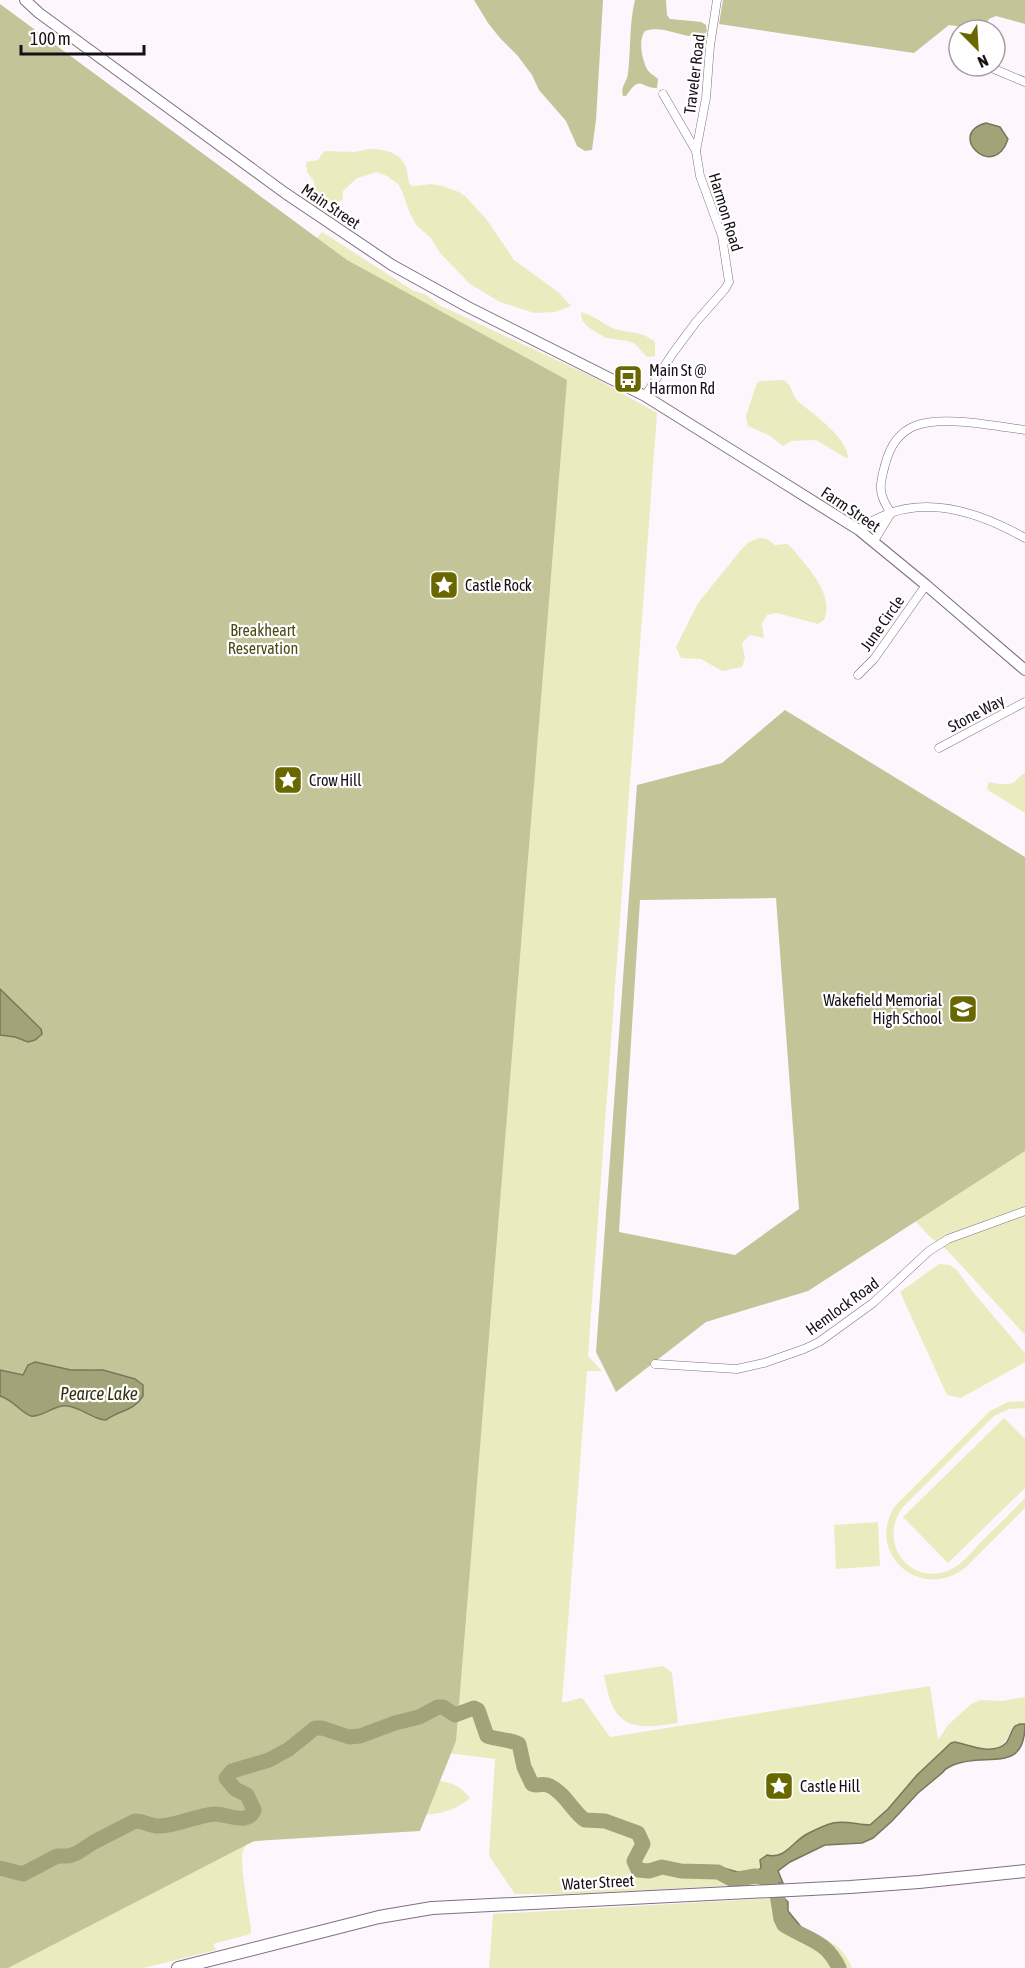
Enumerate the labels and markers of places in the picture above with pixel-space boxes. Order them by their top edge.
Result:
place label: Main St @ Harmon Rd [649,361,715,397]
bus stop icon: Main St @ Harmon Rd [612,363,644,395]
place icon: Castle Rock [428,569,460,601]
place label: Castle Rock [465,576,532,594]
place icon: Crow Hill [272,764,304,796]
place label: Crow Hill [309,771,362,789]
place label: Wakefield Memorial High School [823,991,943,1028]
school or university icon: Wakefield Memorial High School [947,993,979,1025]
place icon: Castle Hill [763,1770,795,1802]
place label: Castle Hill [800,1777,861,1795]

